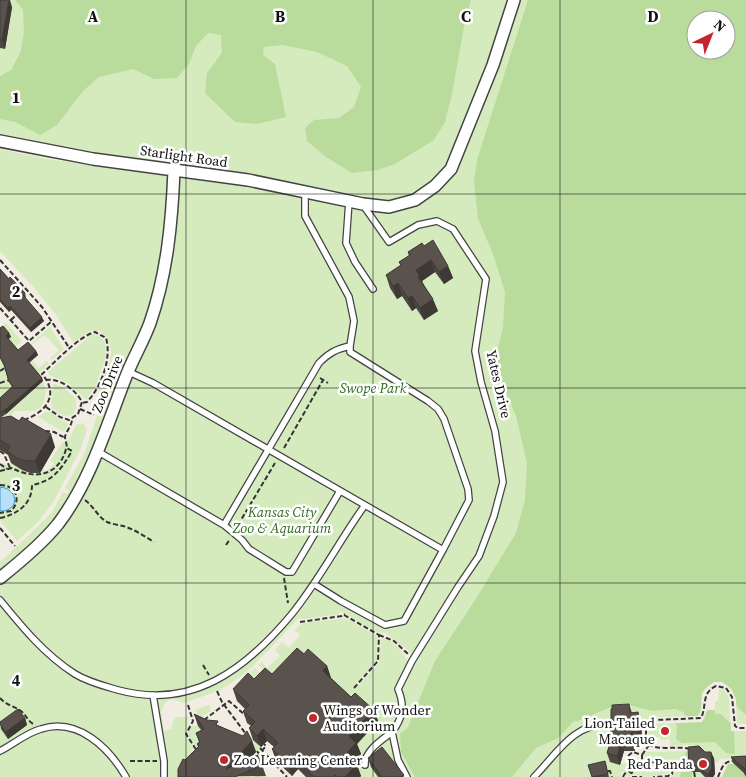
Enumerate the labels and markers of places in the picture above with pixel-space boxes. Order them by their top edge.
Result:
place label: Wings of Wonder Auditorium [323,700,431,736]
marker: Wings of Wonder Auditorium [307,712,319,724]
place label: Lion-Tailed Macaque [584,713,655,749]
marker: Lion-Tailed Macaque [659,725,671,737]
place label: Zoo Learning Center [234,750,362,770]
marker: Zoo Learning Center [218,754,230,766]
place label: Red Panda [627,754,694,774]
marker: Red Panda [697,758,709,770]

